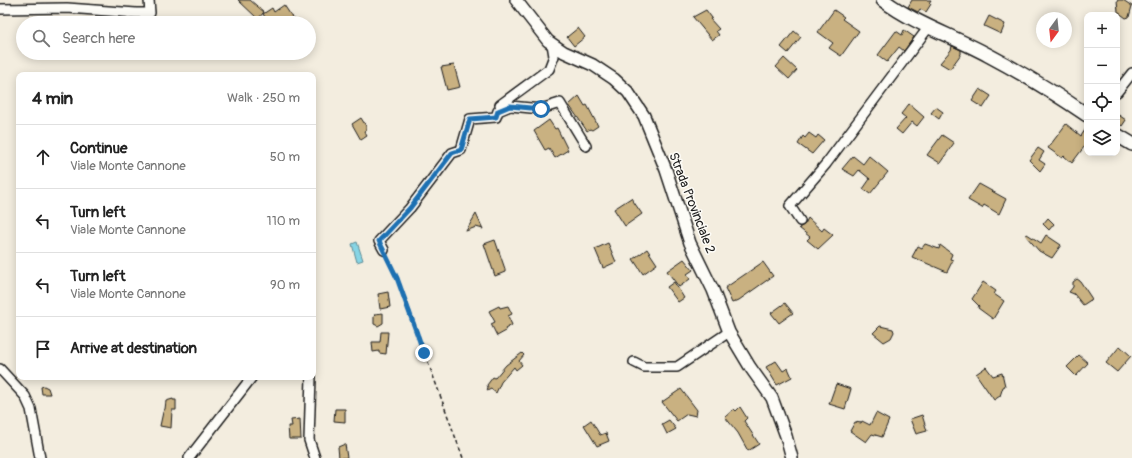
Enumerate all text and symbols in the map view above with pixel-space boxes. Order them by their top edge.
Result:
north arrow [1036,12,1072,48]
map controls [1084,12,1120,156]
button: + [1084,12,1120,48]
search box [16,16,316,60]
icon: search [30,27,52,49]
text: Search here [62,29,135,48]
button: − [1084,48,1120,84]
button: locate [1084,84,1120,120]
text: 4 min [32,88,73,109]
text: Walk · 250 m [227,90,300,106]
route start [532,100,550,118]
button: layers [1084,120,1120,156]
text: Continue [70,139,128,158]
icon: ahead [32,146,54,168]
text: 50 m [270,149,300,165]
street label: Strada Provinciale 2 [665,150,719,256]
text: Viale Monte Cannone [70,158,186,174]
text: Turn left [70,203,126,222]
icon: left [32,210,54,232]
text: 110 m [267,213,300,229]
text: Viale Monte Cannone [70,222,186,238]
text: Turn left [70,267,126,286]
icon: left [32,274,54,296]
text: 90 m [270,277,300,293]
text: Viale Monte Cannone [70,286,186,302]
icon: arrive [32,338,54,360]
text: Arrive at destination [70,339,197,358]
route end [415,344,433,362]

